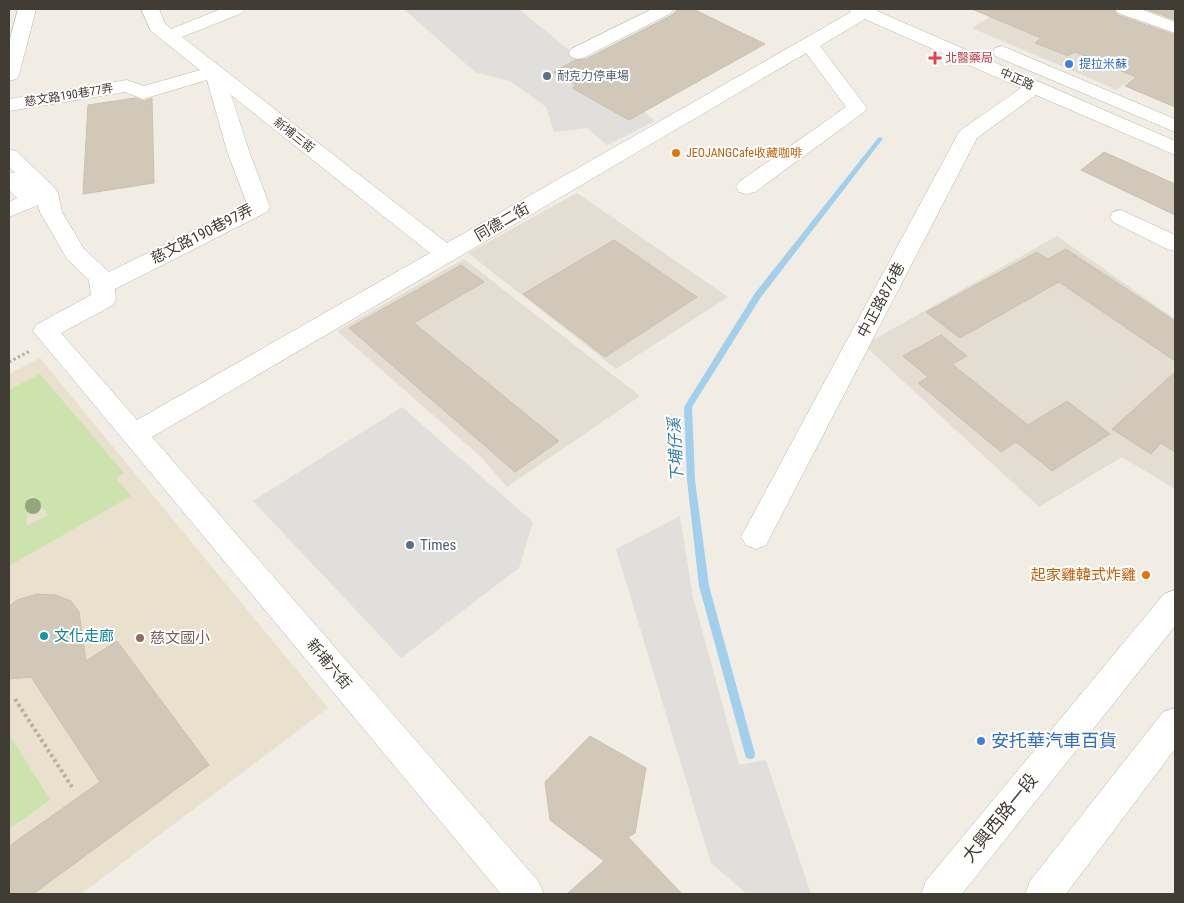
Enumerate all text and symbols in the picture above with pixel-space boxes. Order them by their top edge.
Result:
place label: 北醫藥局 [945,51,993,65]
marker: 北醫藥局 [929,52,941,64]
place label: 提拉米蘇 [1079,57,1127,71]
marker: 提拉米蘇 [1063,58,1075,70]
street label: 中正路 [998,65,1036,93]
place label: 耐克力停車場 [557,69,629,83]
marker: 耐克力停車場 [541,70,553,82]
street label: 慈文路190巷77弄 [24,81,114,109]
street label: 新埔三街 [271,115,317,155]
place label: JEOJANGCafe收藏咖啡 [686,146,802,160]
marker: JEOJANGCafe收藏咖啡 [670,147,682,159]
street label: 同德二街 [472,199,532,245]
street label: 慈文路190巷97弄 [148,201,256,267]
street label: 中正路876巷 [854,259,908,341]
water label: 下埔仔溪 [664,416,687,482]
place label: Times [420,536,457,554]
marker: Times [404,539,416,551]
place label: 起家雞韓式炸雞 [1030,566,1136,584]
marker: 起家雞韓式炸雞 [1140,569,1152,581]
place label: 文化走廊 [54,627,114,645]
place label: 慈文國小 [150,629,210,647]
marker: 文化走廊 [38,630,50,642]
marker: 慈文國小 [134,632,146,644]
street label: 新埔六街 [303,635,355,693]
place label: 安托華汽車百貨 [991,730,1117,751]
marker: 安托華汽車百貨 [975,735,987,747]
street label: 大興西路一段 [957,769,1042,866]

